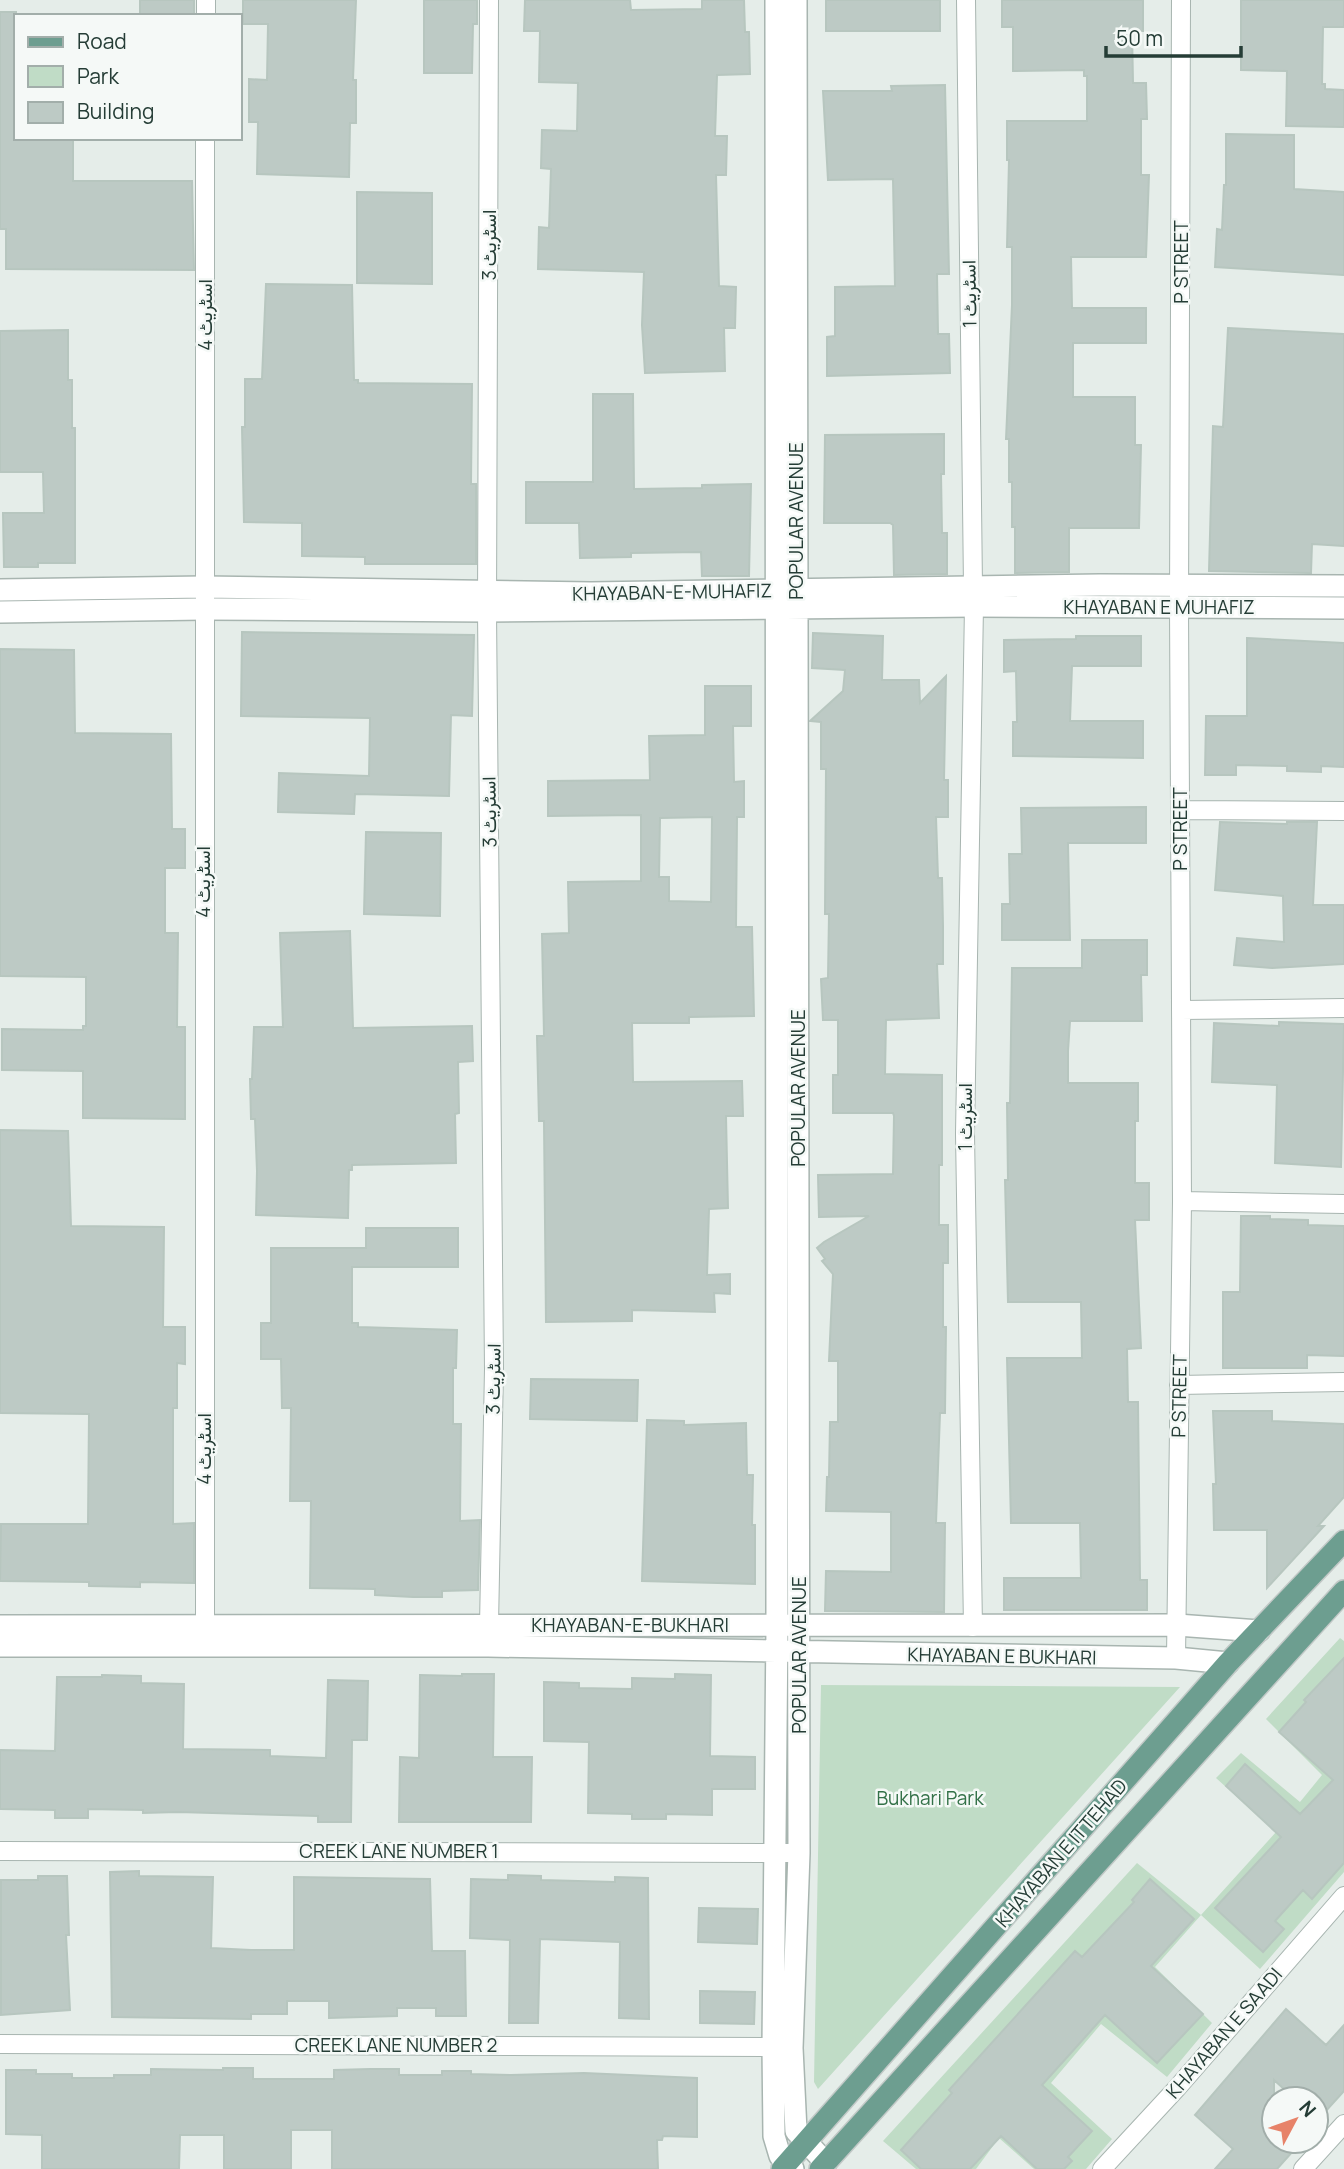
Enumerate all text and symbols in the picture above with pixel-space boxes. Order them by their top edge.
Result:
legend [14,14,242,140]
scale bar [1106,14,1241,58]
text: 50 m [1116,24,1163,52]
text: Road [77,27,127,55]
text: Park [77,62,119,90]
text: Building [77,97,154,125]
street label: اسٹریٹ 3 [476,209,502,281]
street label: P STREET [1168,220,1194,304]
street label: اسٹریٹ 1 [955,260,983,328]
street label: اسٹریٹ 4 [192,279,218,351]
street label: POPULAR AVENUE [783,442,809,600]
street label: KHAYABAN-E-MUHAFIZ [572,577,772,607]
street label: KHAYABAN E MUHAFIZ [1063,594,1255,620]
street label: اسٹریٹ 3 [475,776,503,848]
street label: P STREET [1167,787,1193,871]
street label: اسٹریٹ 4 [190,846,216,918]
street label: POPULAR AVENUE [785,1009,811,1167]
street label: اسٹریٹ 1 [952,1083,978,1151]
street label: اسٹریٹ 3 [479,1343,507,1415]
street label: P STREET [1165,1353,1193,1438]
street label: اسٹریٹ 4 [191,1413,217,1485]
street label: POPULAR AVENUE [786,1576,812,1734]
street label: KHAYABAN-E-BUKHARI [531,1612,729,1638]
street label: KHAYABAN E BUKHARI [907,1641,1097,1671]
street label: KHAYABAN E ITTEHAD [989,1773,1133,1933]
park label: Bukhari Park [876,1785,984,1811]
street label: CREEK LANE NUMBER 1 [299,1838,499,1864]
street label: KHAYABAN E SAADI [1160,1962,1288,2104]
street label: CREEK LANE NUMBER 2 [295,2032,497,2058]
north arrow [1260,2085,1330,2155]
text: N [1294,2095,1322,2123]

